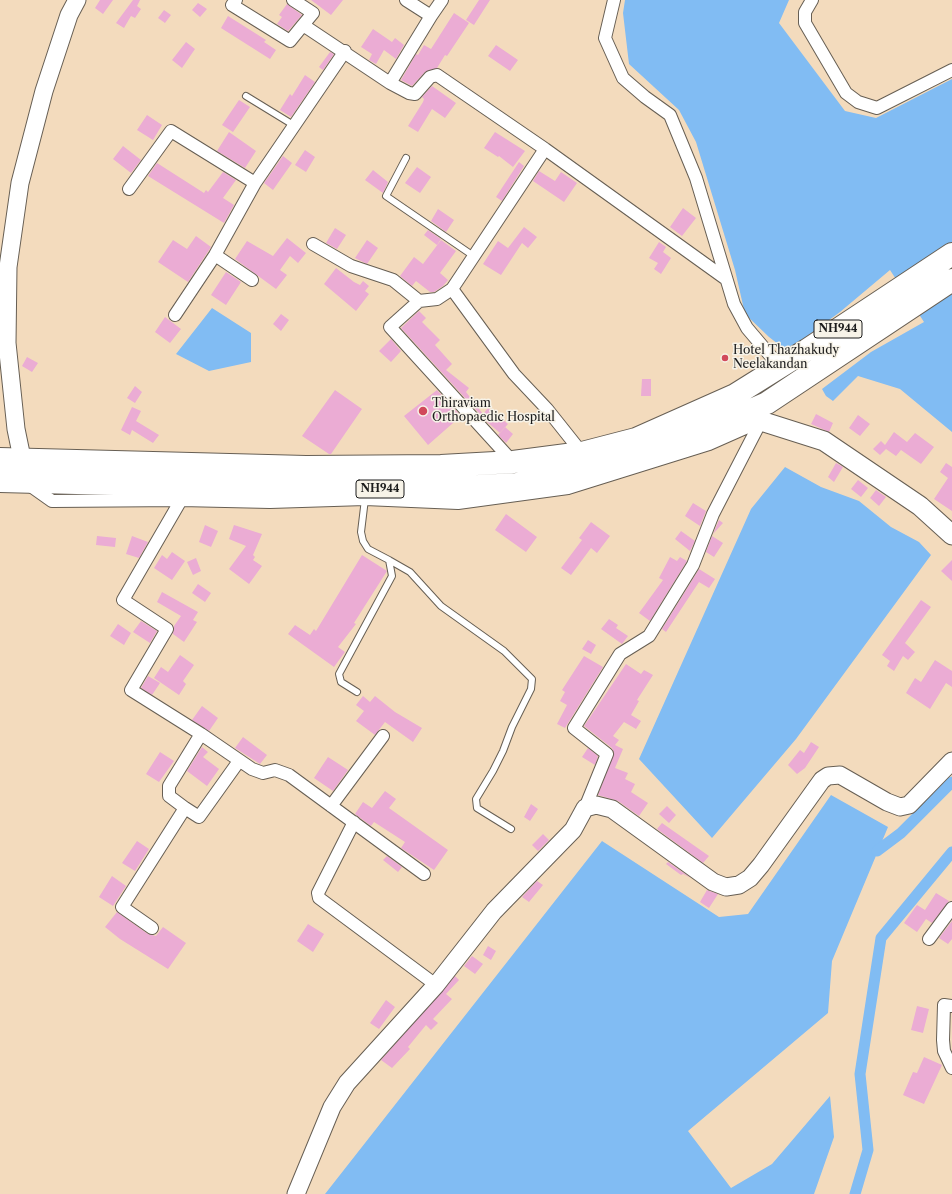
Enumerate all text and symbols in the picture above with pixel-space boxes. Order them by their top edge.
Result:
road number: NH944 [814,320,862,338]
place label: Hotel Thazhakudy Neelakandan [733,344,839,372]
marker: Hotel Thazhakudy Neelakandan [720,353,730,363]
place label: Thiraviam Orthopaedic Hospital [432,397,555,425]
marker: Thiraviam Orthopaedic Hospital [417,405,429,417]
road number: NH944 [356,480,404,498]

